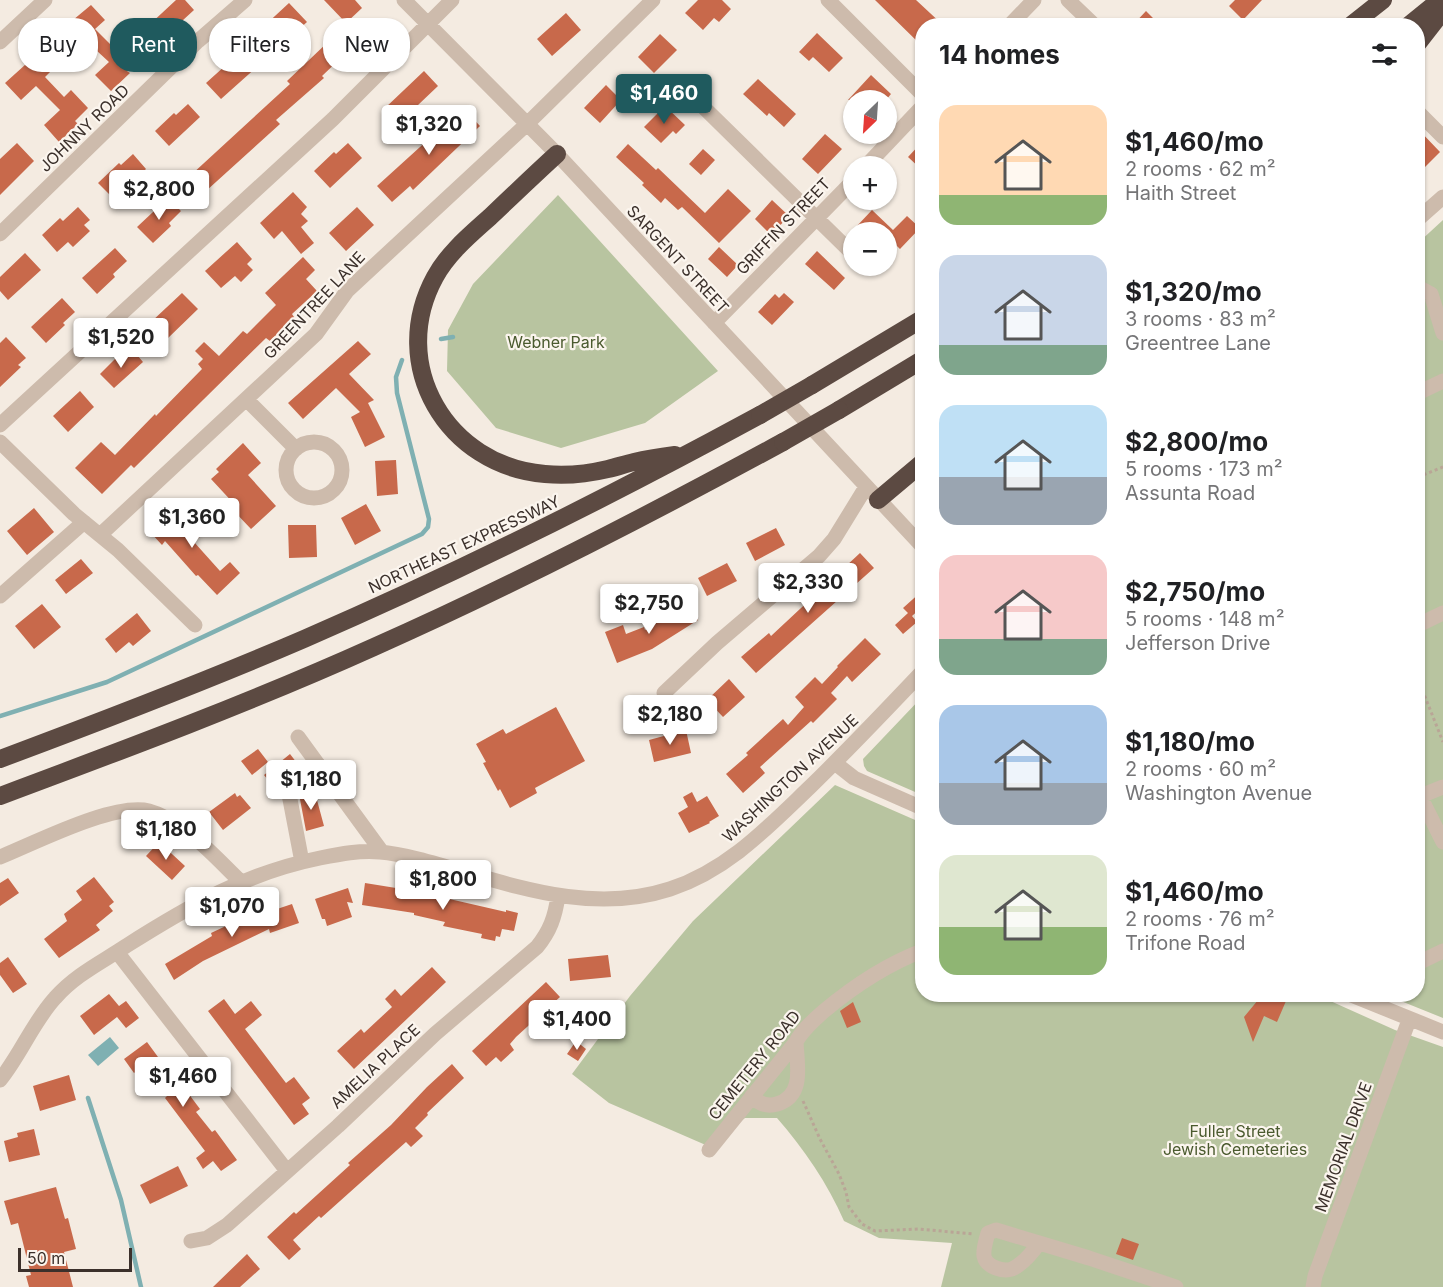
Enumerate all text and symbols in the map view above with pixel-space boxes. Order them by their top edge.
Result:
chip: Buy [18,18,98,72]
chip: Rent [110,18,197,72]
chip: Filters [209,18,311,72]
chip: New [323,18,410,72]
icon: filters [1368,38,1401,71]
text: 14 homes [939,39,1060,70]
pin: $1,460 [615,74,713,125]
street label: JOHNNY ROAD [35,80,133,176]
text: $1,460 [630,81,698,105]
north arrow [843,90,897,144]
map controls [843,90,897,276]
pin: $1,320 [380,105,478,156]
text: $1,320 [396,112,462,136]
text: $1,460/mo [1125,126,1264,157]
icon: home [987,129,1059,201]
button: + [843,156,897,210]
text: 2 rooms · 62 m² [1125,157,1276,181]
pin: $2,800 [110,170,208,221]
street label: GRIFFIN STREET [732,173,834,279]
text: $2,800 [123,177,195,201]
text: Haith Street [1125,181,1236,205]
street label: SARGENT STREET [623,201,733,317]
button: − [843,222,897,276]
street label: GREENTREE LANE [259,247,369,363]
text: $1,320/mo [1125,276,1262,307]
icon: home [987,279,1059,351]
text: 3 rooms · 83 m² [1125,307,1276,331]
pin: $1,520 [72,318,170,369]
text: $1,520 [87,325,155,349]
text: Greentree Lane [1125,331,1271,355]
park label: Webner Park [507,332,605,352]
text: $2,800/mo [1125,426,1268,457]
icon: home [987,429,1059,501]
text: 5 rooms · 173 m² [1125,457,1283,481]
text: Assunta Road [1125,481,1255,505]
street label: NORTHEAST EXPRESSWAY [365,491,563,597]
pin: $1,360 [143,498,241,549]
text: $1,360 [158,505,226,529]
pin: $2,330 [759,563,857,614]
text: $2,330 [772,570,844,594]
text: $2,750/mo [1125,576,1265,607]
icon: home [987,579,1059,651]
pin: $2,750 [600,584,698,635]
text: $2,750 [614,591,684,615]
text: 5 rooms · 148 m² [1125,607,1284,631]
text: Jefferson Drive [1125,631,1270,655]
pin: $2,180 [621,695,719,746]
text: $2,180 [637,702,703,726]
street label: WASHINGTON AVENUE [718,710,862,846]
text: $1,180/mo [1125,726,1255,757]
icon: home [987,729,1059,801]
text: 2 rooms · 60 m² [1125,757,1276,781]
pin: $1,180 [262,760,360,811]
text: $1,180 [280,767,342,791]
text: Washington Avenue [1125,781,1312,805]
pin: $1,180 [117,810,215,861]
text: $1,180 [135,817,197,841]
pin: $1,800 [394,860,492,911]
text: $1,800 [409,867,477,891]
text: $1,460/mo [1125,876,1264,907]
icon: home [987,879,1059,951]
pin: $1,070 [183,887,281,938]
text: $1,070 [199,894,265,918]
text: 2 rooms · 76 m² [1125,907,1274,931]
text: Trifone Road [1125,931,1246,955]
pin: $1,400 [528,1000,626,1051]
street label: CEMETERY ROAD [704,1006,804,1124]
text: $1,400 [543,1007,611,1031]
street label: AMELIA PLACE [326,1019,424,1113]
pin: $1,460 [134,1057,232,1108]
text: $1,460 [149,1064,217,1088]
street label: MEMORIAL DRIVE [1310,1079,1376,1215]
park label: Fuller Street Jewish Cemeteries [1163,1121,1307,1159]
scale bar [18,1245,132,1272]
text: 50 m [27,1248,65,1268]

